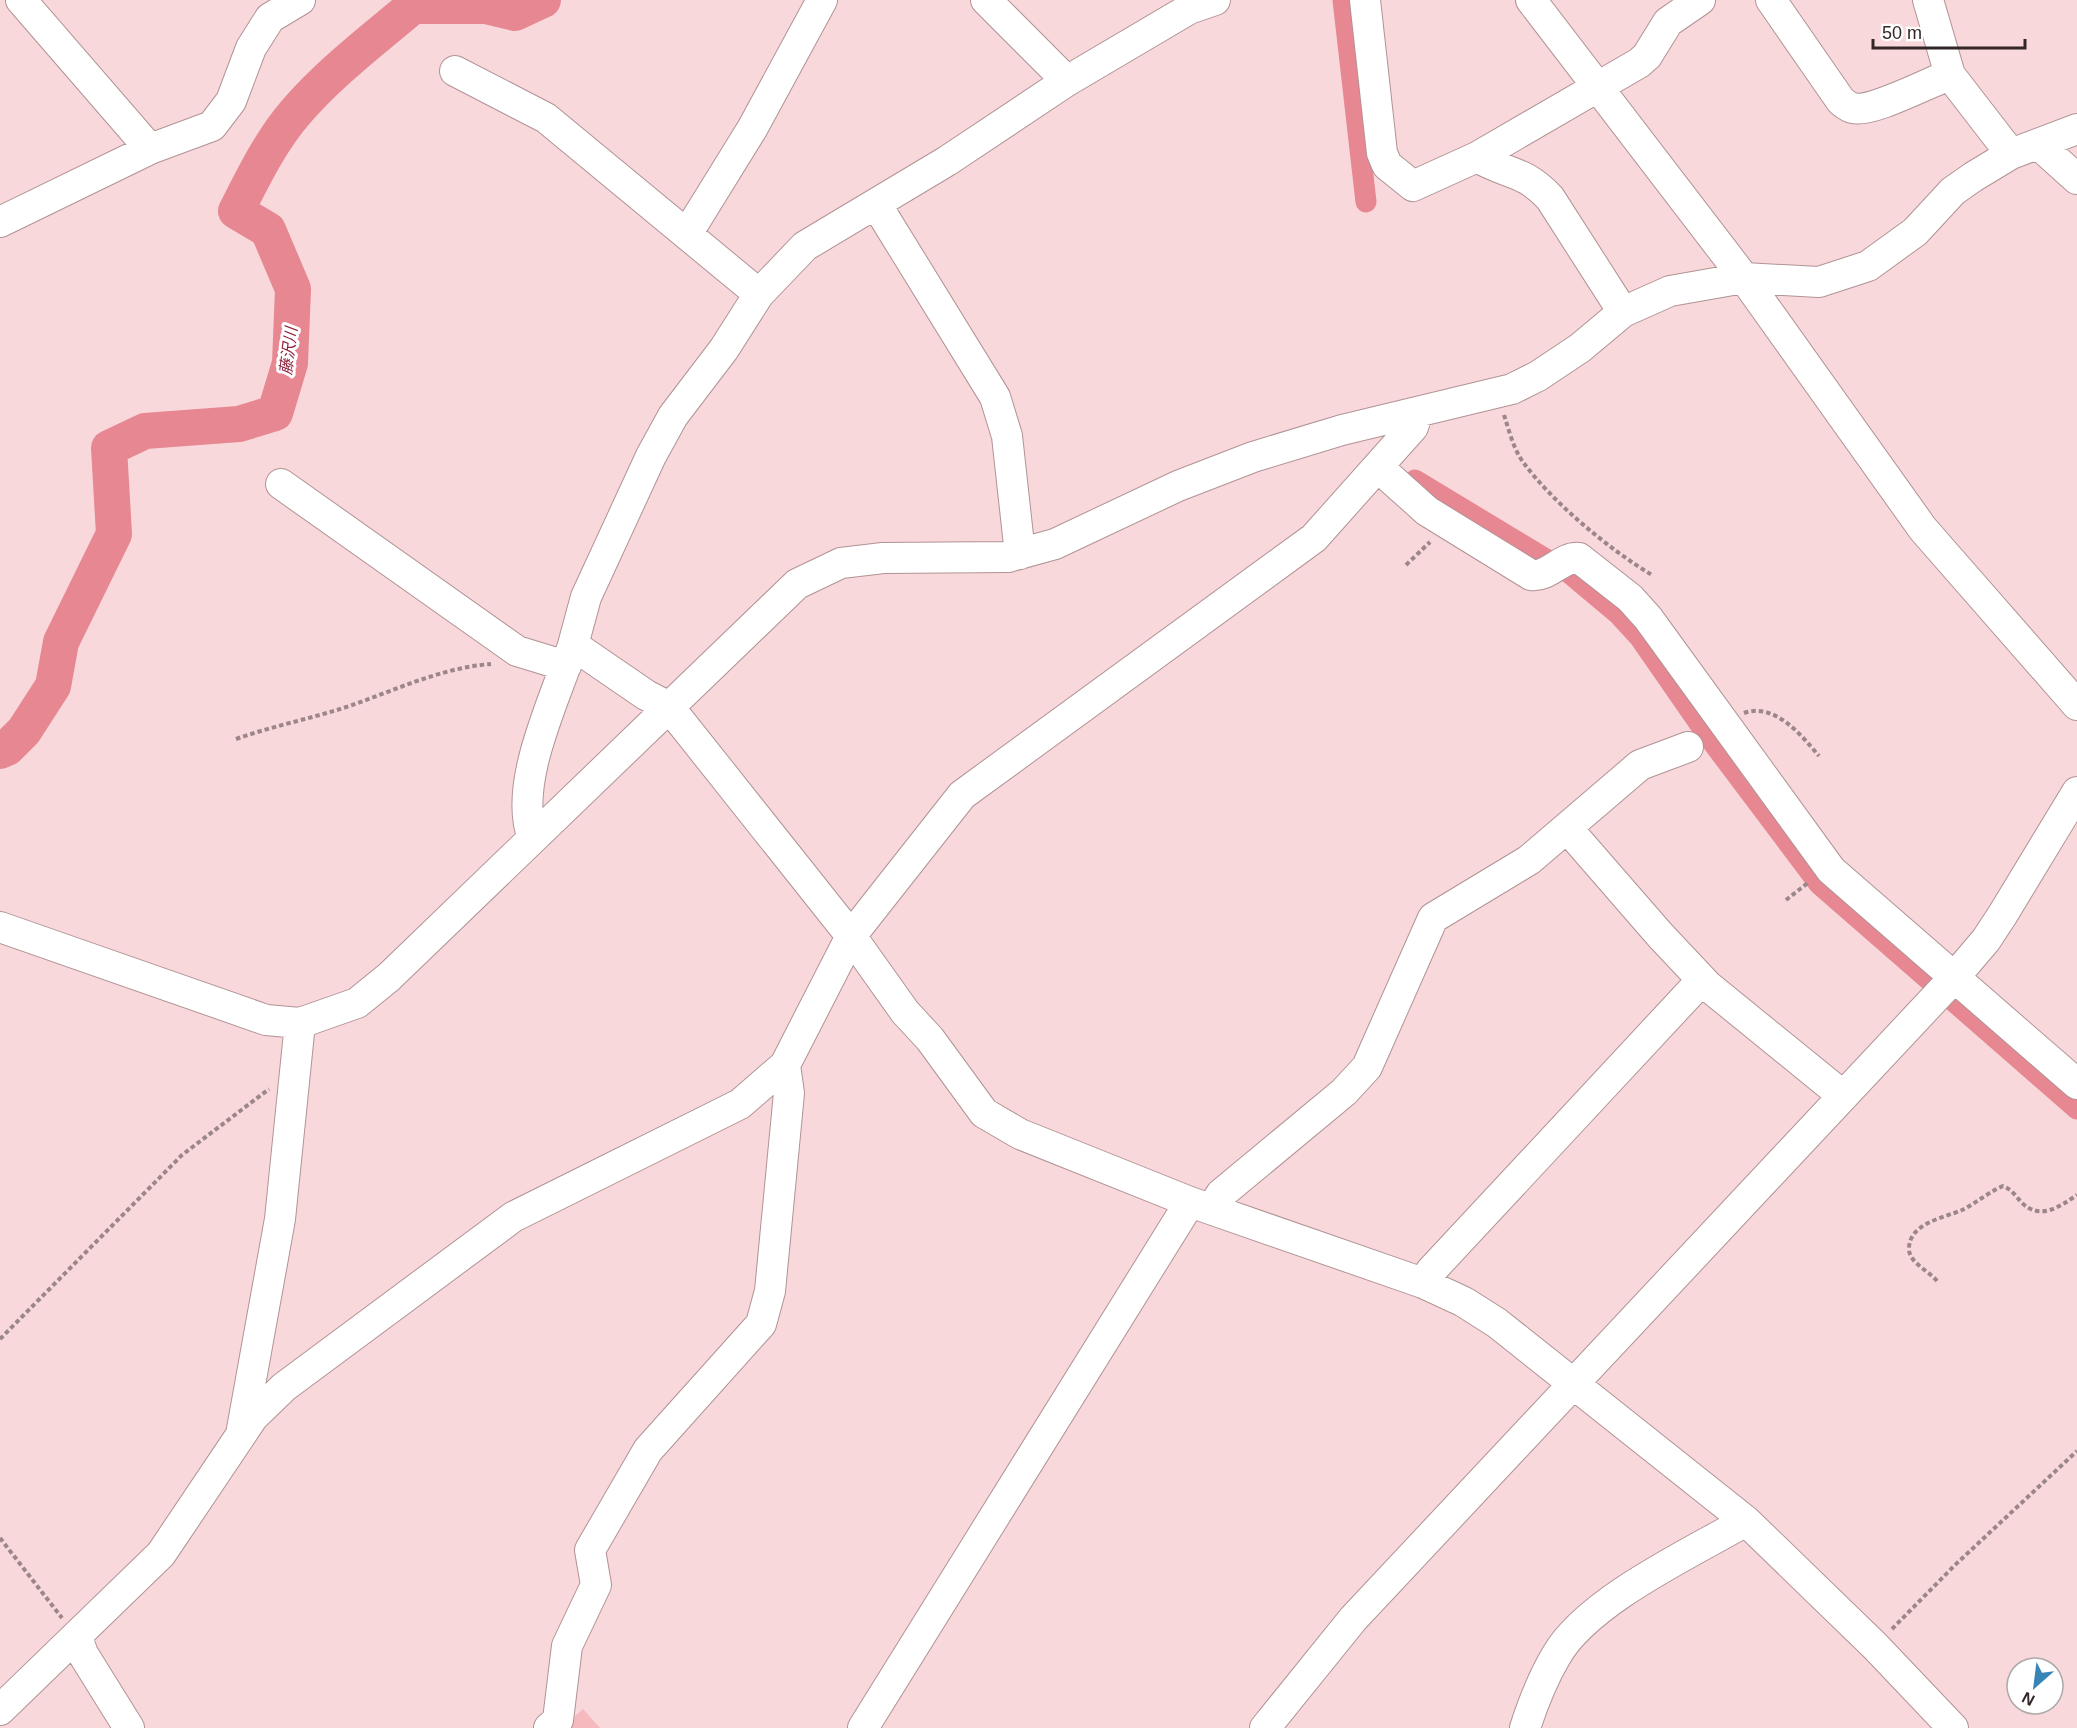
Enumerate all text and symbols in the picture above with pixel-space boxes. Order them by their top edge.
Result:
scale bar [1873,12,2024,50]
text: 50 m [1882,23,1922,43]
water label: 藤沢川 [277,324,300,376]
north arrow [2005,1656,2065,1716]
text: N [2019,1689,2037,1709]

